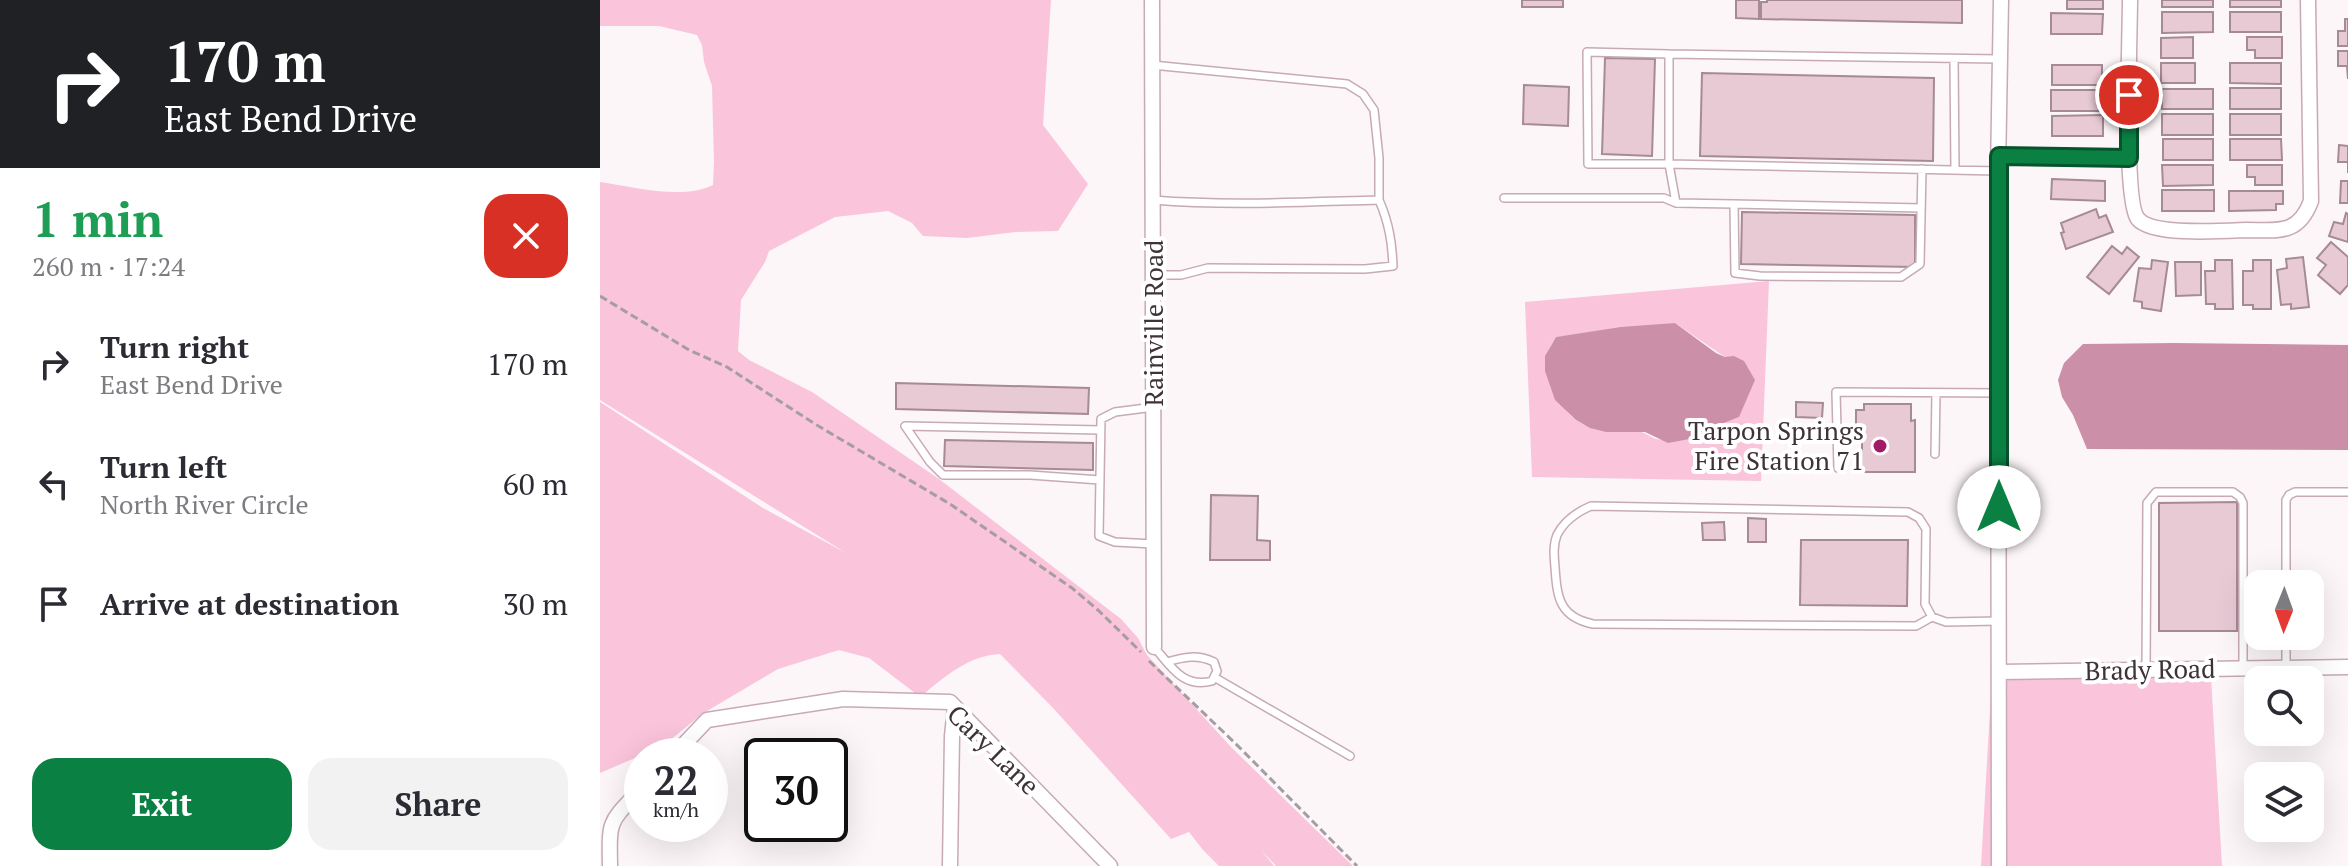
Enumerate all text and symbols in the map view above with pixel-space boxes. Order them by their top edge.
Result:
text: 170 m [164,24,326,98]
icon: right [32,32,136,136]
pin [2095,61,2163,129]
icon: arrive [2107,73,2151,117]
text: East Bend Drive [164,95,417,142]
text: 1 min [32,187,163,251]
button: close [484,194,568,278]
street label: Rainville Road [1136,239,1170,407]
text: 260 m · 17:24 [32,249,185,283]
text: Turn right [100,327,249,367]
icon: right [32,342,76,386]
text: 170 m [487,344,568,384]
text: East Bend Drive [100,367,283,401]
place label: Tarpon Springs Fire Station 71 [1688,413,1864,477]
marker: Tarpon Springs Fire Station 71 [1871,437,1889,455]
text: Turn left [100,447,227,487]
icon: left [32,462,76,506]
text: 60 m [503,464,568,504]
position arrow [1957,465,2041,549]
text: North River Circle [100,487,309,521]
north arrow [2244,570,2324,650]
map controls [2244,570,2324,842]
icon: arrive [32,582,76,626]
text: Arrive at destination [100,584,399,624]
text: 30 m [503,584,568,624]
street label: Brady Road [2084,651,2216,687]
button: search [2244,666,2324,746]
street label: Cary Lane [940,697,1047,802]
speed limit sign: 30 [744,738,848,842]
text: 22 [653,753,699,806]
button: Exit [32,758,292,850]
button: Share [308,758,568,850]
button: layers [2244,762,2324,842]
text: km/h [653,796,699,823]

